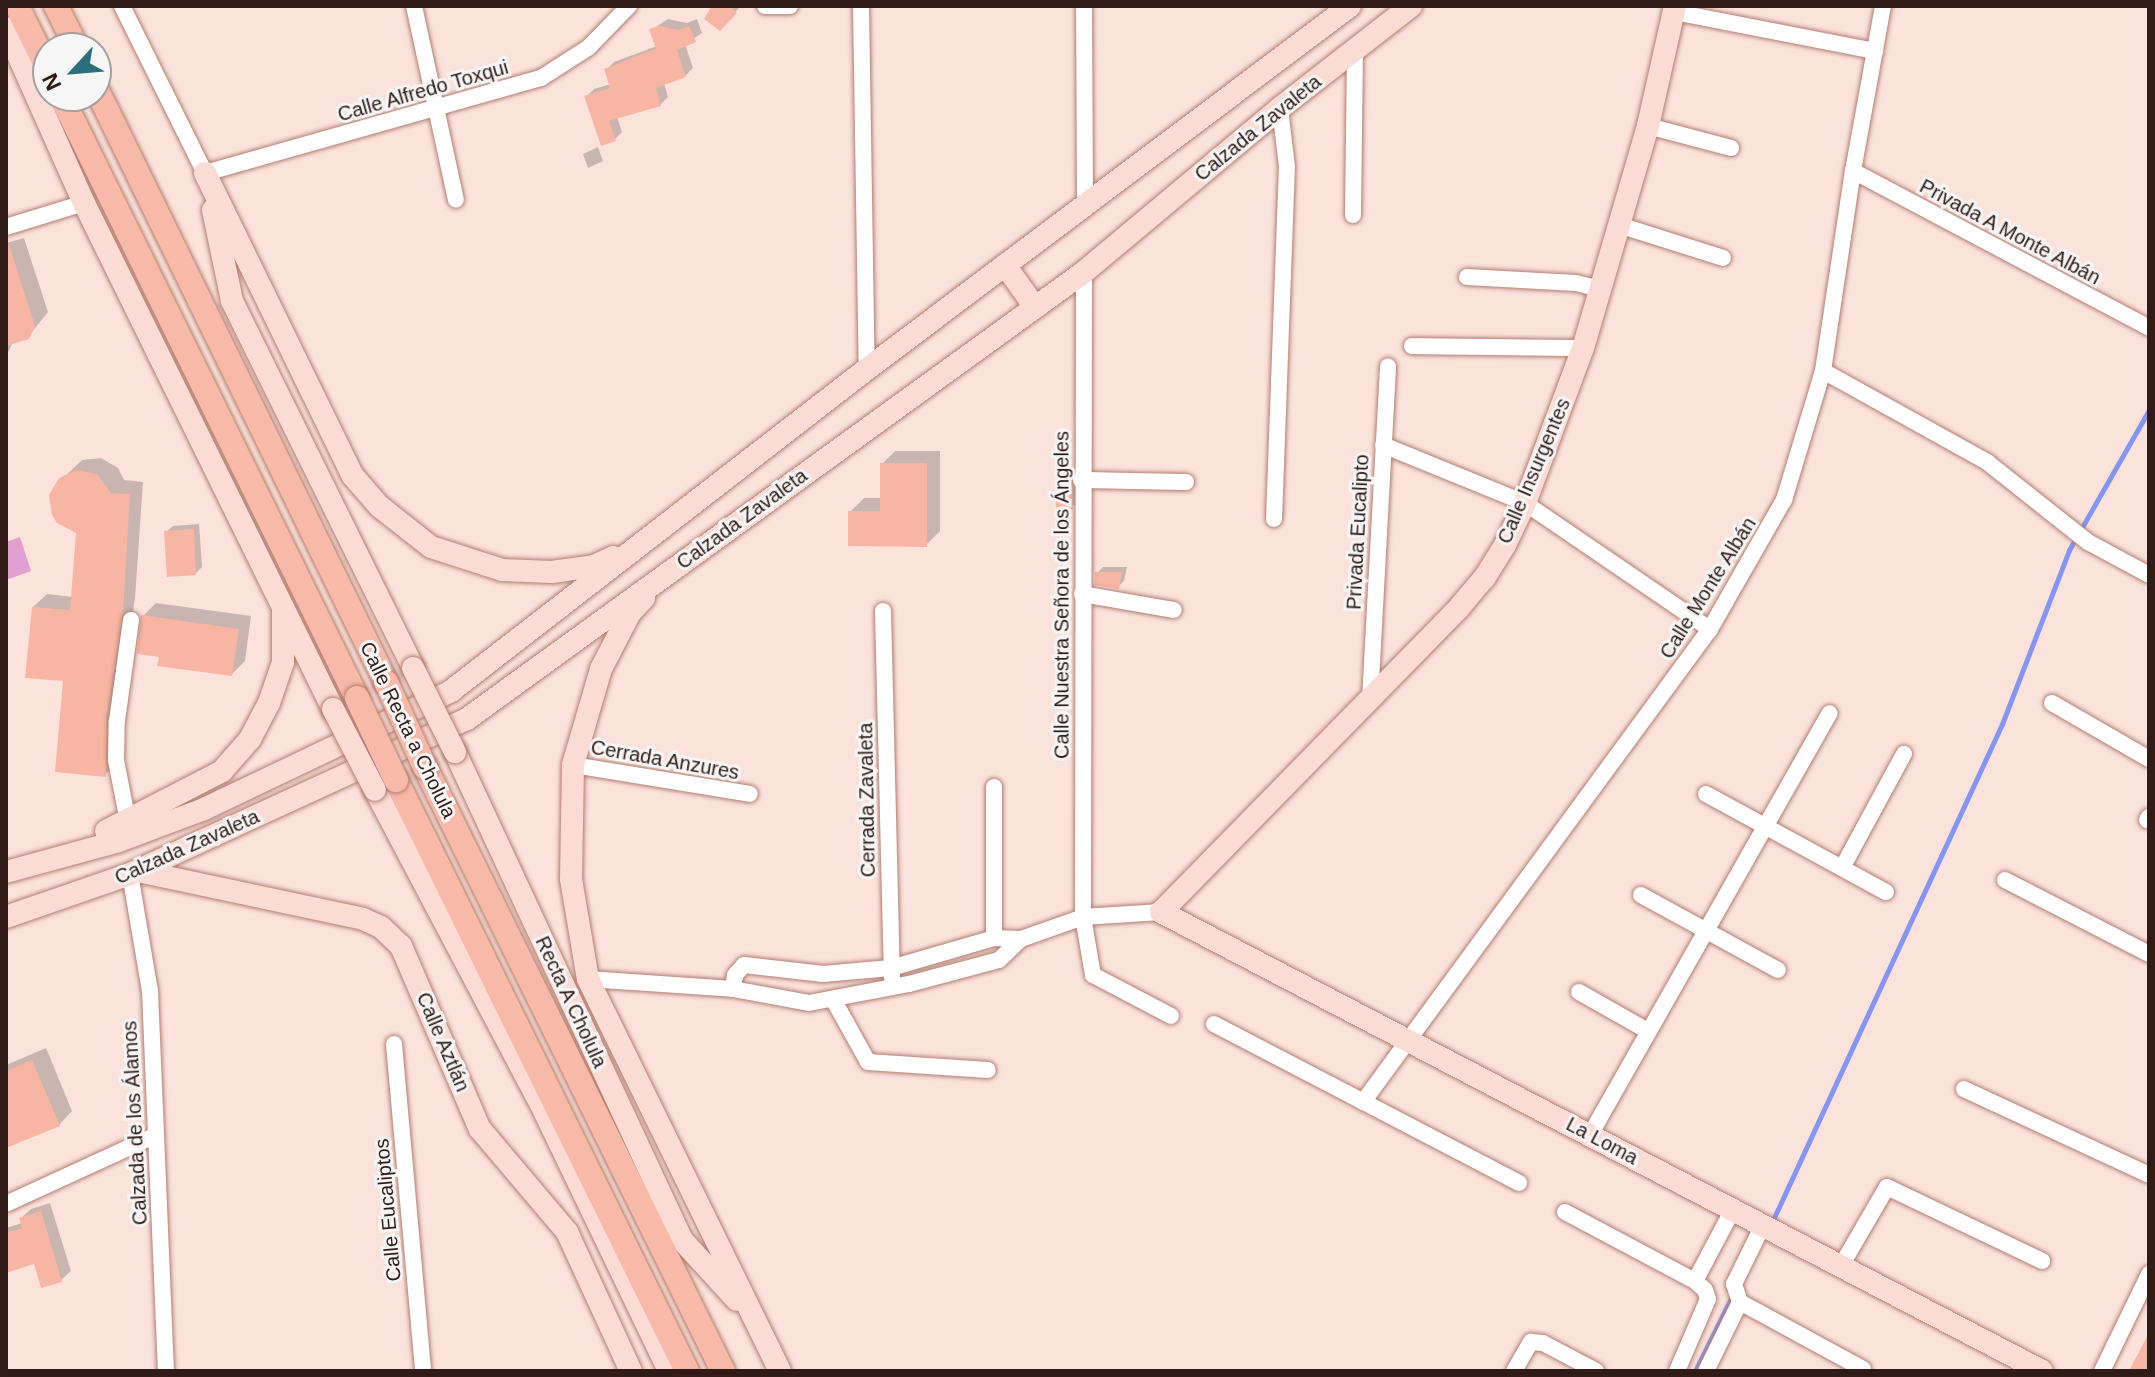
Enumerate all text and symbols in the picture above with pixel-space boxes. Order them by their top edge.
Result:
north arrow [32,32,112,112]
street label: Calle Alfredo Toxqui [334,55,512,127]
text: N [37,69,66,94]
street label: Calzada Zavaleta [1190,70,1326,186]
street label: Privada A Monte Albán [1914,173,2106,291]
street label: Calle Insurgentes [1493,395,1575,547]
street label: Calle Nuestra Señora de los Ángeles [1050,431,1074,759]
street label: Privada Eucalipto [1342,454,1374,610]
street label: Calzada Zavaleta [672,464,812,574]
street label: Calle Monte Albán [1655,512,1761,664]
street label: Calle Recta a Cholula [355,638,461,822]
street label: Cerrada Zavaleta [854,723,880,877]
street label: Cerrada Anzures [588,735,742,785]
street label: Calzada Zavaleta [111,804,263,890]
street label: Recta A Cholula [530,931,612,1073]
street label: Calle Aztlán [411,988,475,1096]
street label: Calzada de los Álamos [118,1020,152,1226]
street label: La Loma [1562,1112,1642,1170]
street label: Calle Eucaliptos [370,1138,406,1282]

